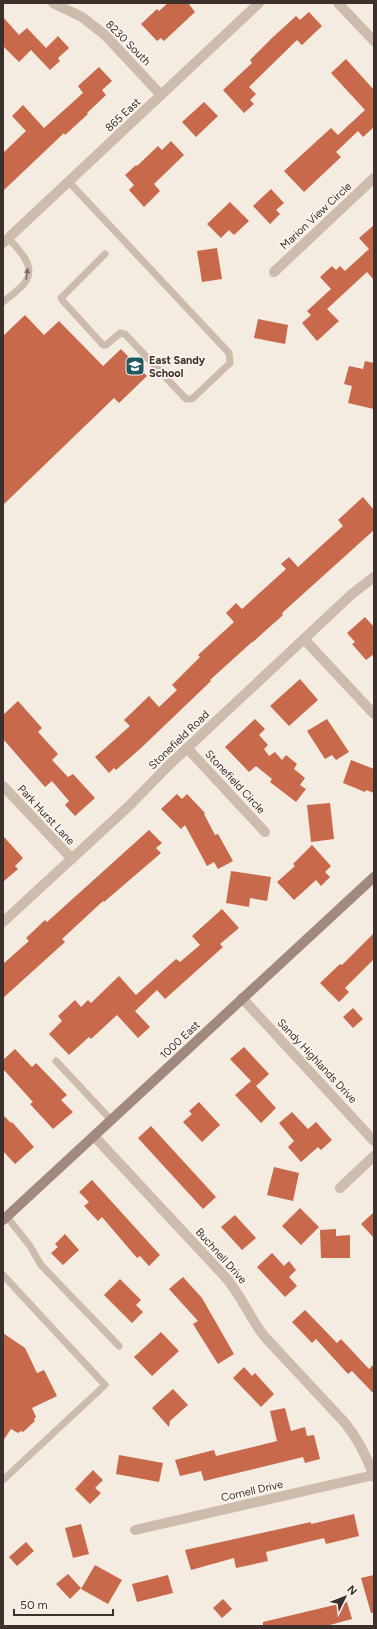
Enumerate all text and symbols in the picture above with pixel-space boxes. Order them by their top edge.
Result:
street label: 8230 South [103,18,153,68]
street label: 865 East [103,95,143,135]
street label: Marion View Circle [278,180,354,252]
one-way arrow [24,267,30,280]
place label: East Sandy School [149,354,206,380]
school or university icon: East Sandy School [124,355,146,377]
street label: Stonefield Road [146,708,212,772]
street label: Stonefield Circle [202,748,268,816]
street label: Park Hurst Lane [15,782,77,848]
street label: Sandy Highlands Drive [274,1016,360,1106]
street label: 1000 East [157,1018,203,1062]
street label: Buchnell Drive [193,1226,249,1286]
street label: Cornell Drive [220,1478,284,1504]
north arrow [325,1577,365,1617]
text: N [344,1583,360,1598]
scale bar [14,1591,113,1617]
text: 50 m [20,1598,48,1612]

